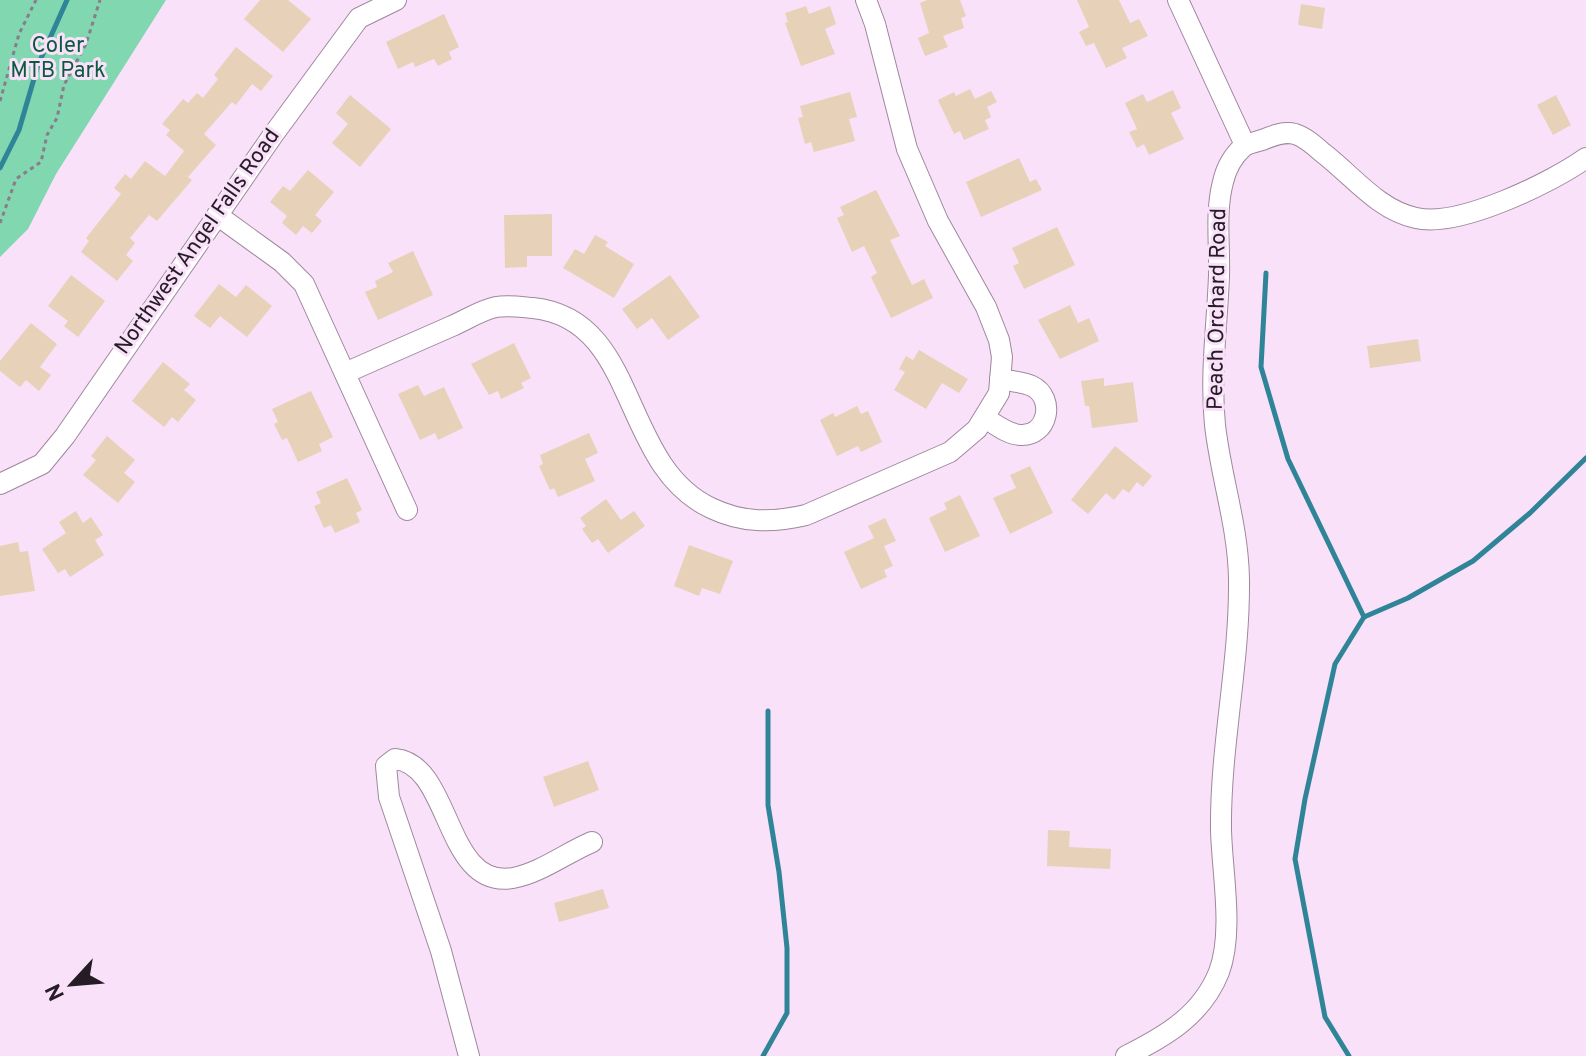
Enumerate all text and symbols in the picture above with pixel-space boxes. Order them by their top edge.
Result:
park label: Coler MTB Park [10,33,106,85]
street label: Northwest Angel Falls Road [110,124,286,360]
street label: Peach Orchard Road [1203,208,1233,410]
north arrow [32,944,112,1024]
text: N [41,979,72,1005]

